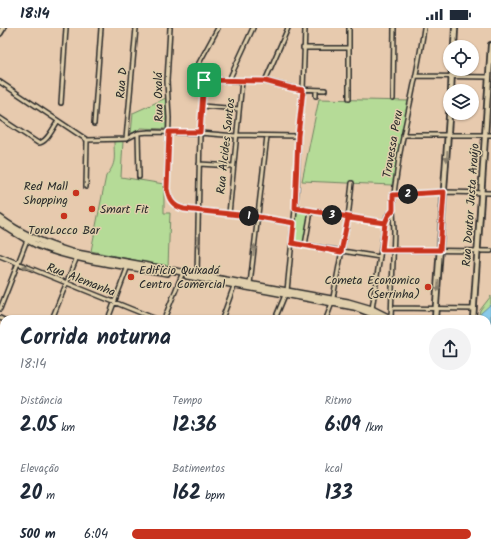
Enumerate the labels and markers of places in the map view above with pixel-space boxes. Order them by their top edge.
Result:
pin [187,63,221,97]
place label: Red Mall Shopping [23,177,68,210]
pin: 2 [398,184,418,204]
marker: Red Mall Shopping [71,188,81,198]
place label: Smart Fit [100,200,149,219]
marker: Smart Fit [87,204,97,214]
pin: 3 [322,205,342,225]
pin: 1 [239,206,259,226]
marker: ToroLocco Bar [59,211,69,221]
place label: ToroLocco Bar [28,221,101,240]
place label: Edifício Quixadá Centro Comercial [139,261,225,294]
place label: Cometa Economico (Serrinha) [325,271,420,304]
marker: Edifício Quixadá Centro Comercial [126,272,136,282]
marker: Cometa Economico (Serrinha) [423,282,433,292]

